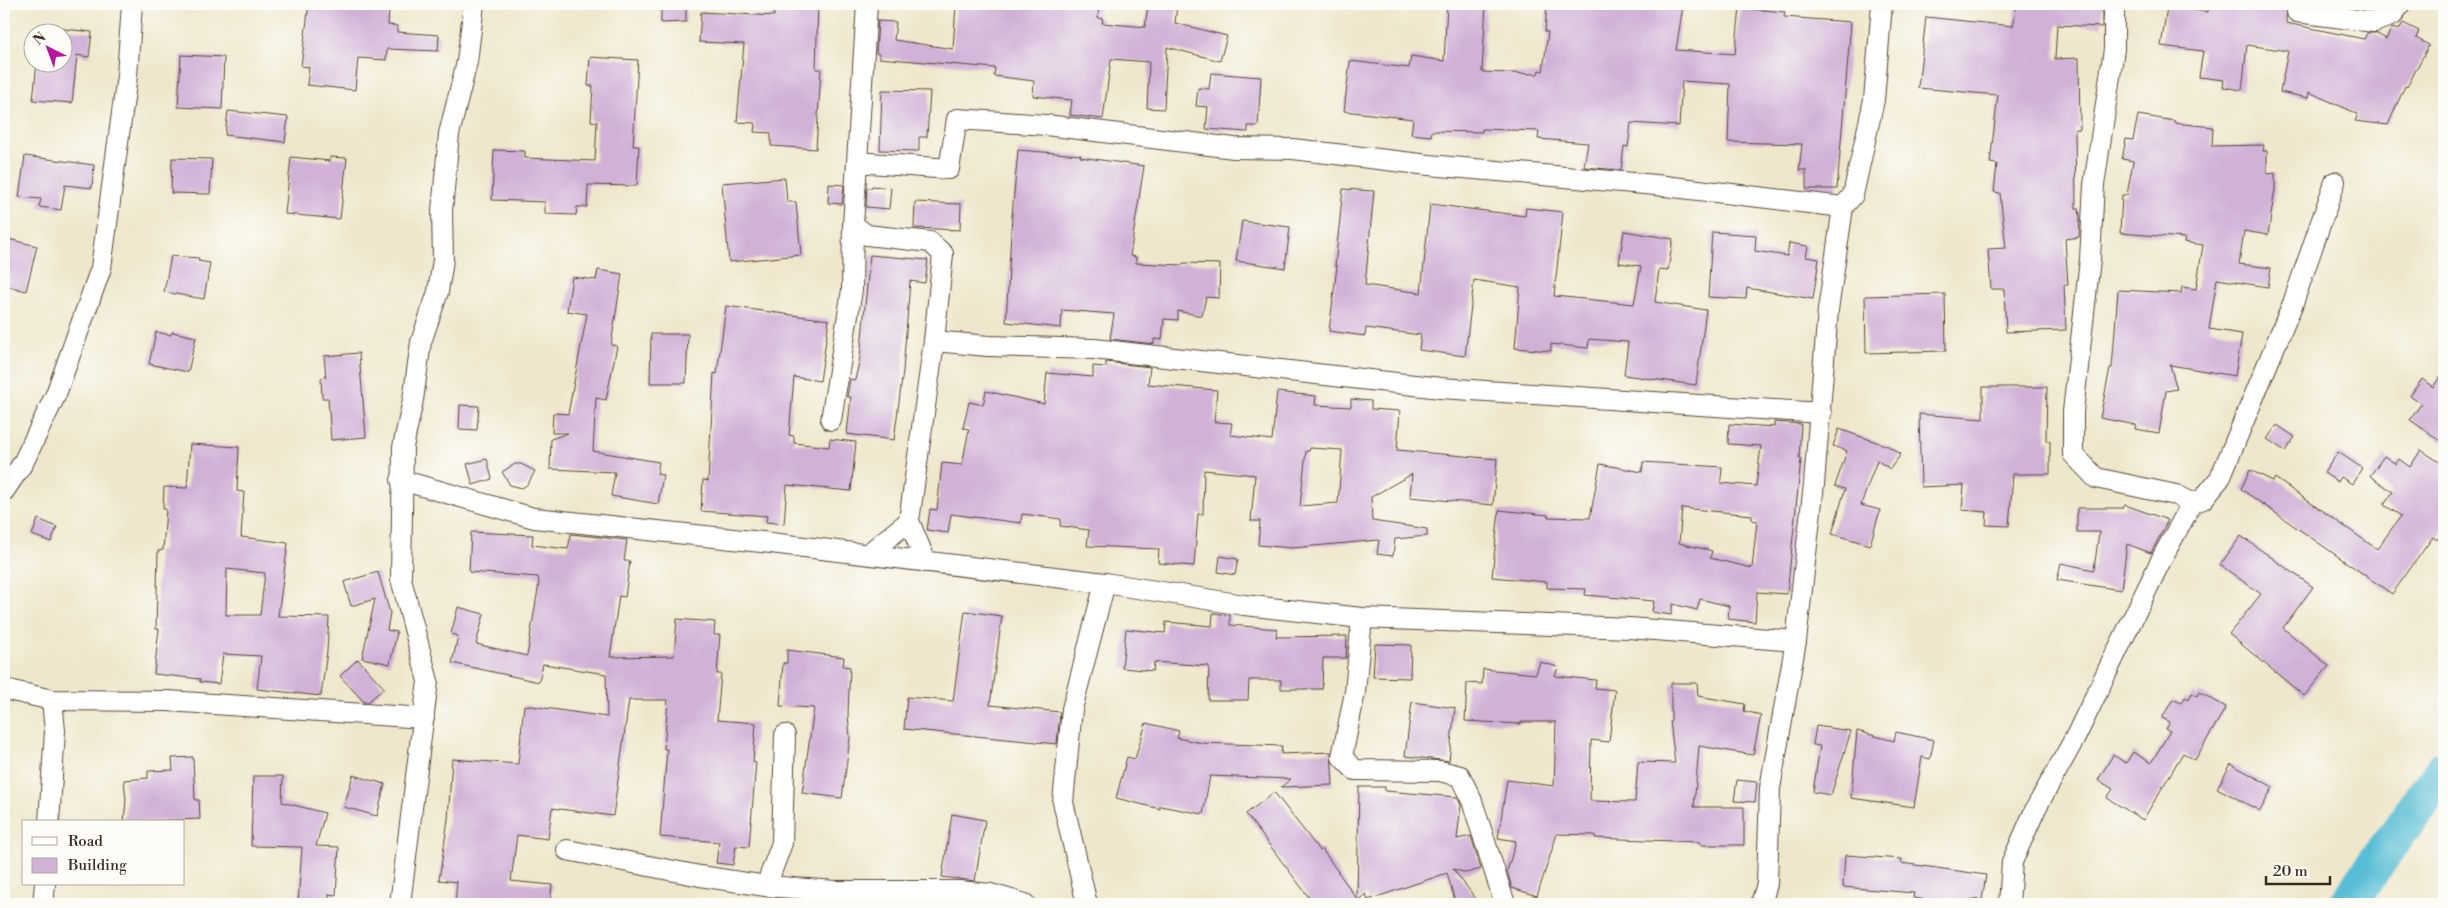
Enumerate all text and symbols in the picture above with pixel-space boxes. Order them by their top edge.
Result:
north arrow [22,22,72,72]
text: N [30,29,50,49]
legend [22,820,185,886]
text: Road [68,832,103,851]
scale bar [2266,853,2329,885]
text: Building [67,856,127,875]
text: 20 m [2273,862,2308,881]

